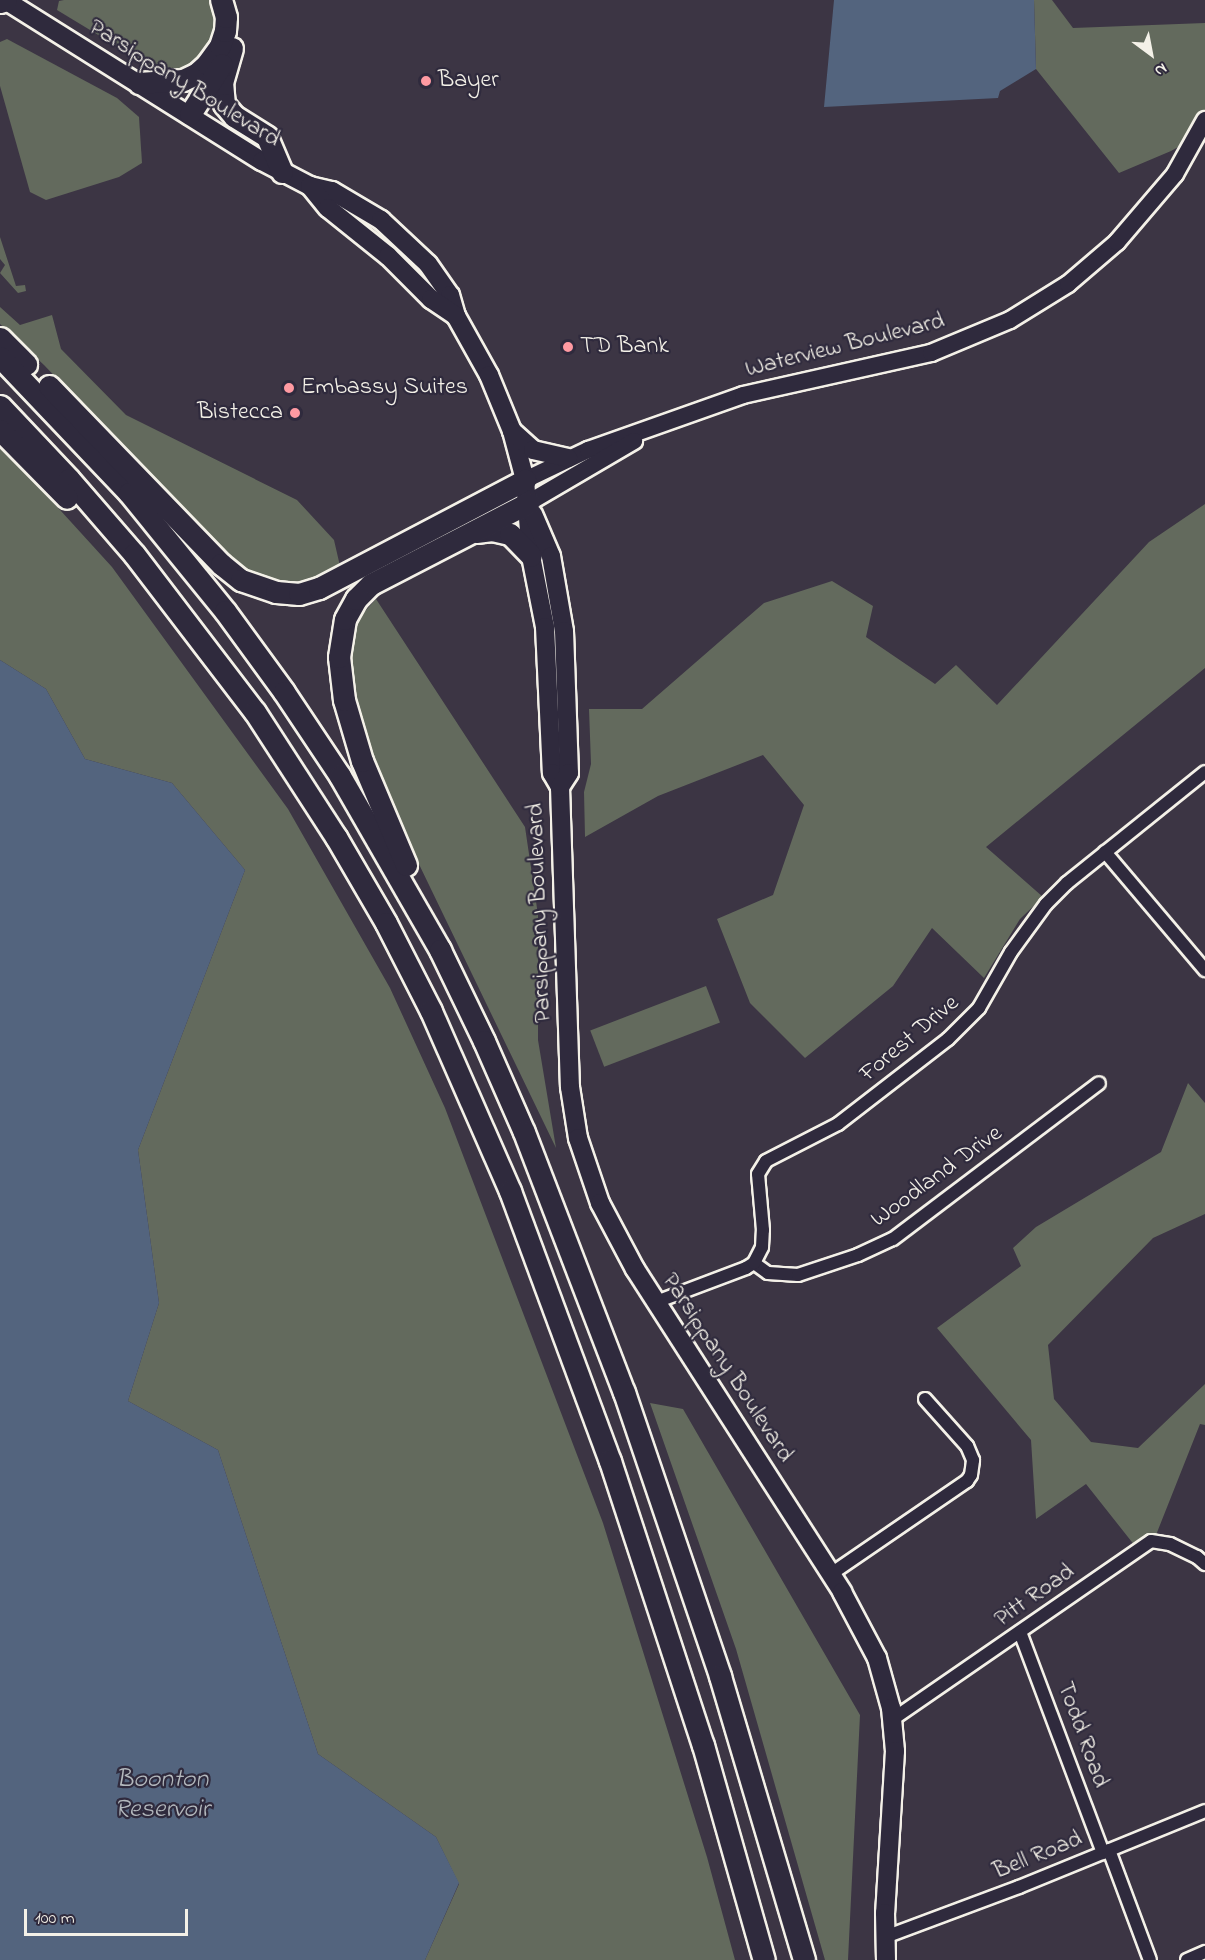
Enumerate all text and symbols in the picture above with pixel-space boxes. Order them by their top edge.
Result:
street label: Parsippany Boulevard [83,14,285,154]
north arrow [1121,24,1181,84]
text: N [1150,56,1171,82]
place label: Bayer [438,67,499,95]
marker: Bayer [419,74,433,88]
street label: Waterview Boulevard [742,307,948,385]
place label: TD Bank [580,333,669,361]
marker: TD Bank [561,340,575,354]
place label: Embassy Suites [301,374,468,402]
marker: Embassy Suites [282,381,296,395]
place label: Bistecca [197,399,283,427]
marker: Bistecca [288,406,302,420]
street label: Parsippany Boulevard [522,803,558,1023]
street label: Forest Drive [855,989,965,1089]
street label: Woodland Drive [866,1120,1008,1234]
street label: Parsippany Boulevard [655,1268,799,1468]
street label: Pitt Road [989,1558,1081,1634]
street label: Todd Road [1050,1678,1114,1792]
water label: Boonton Reservoir [114,1765,210,1826]
street label: Bell Road [989,1825,1087,1887]
scale bar [27,1897,190,1935]
text: 100 m [35,1906,75,1932]

